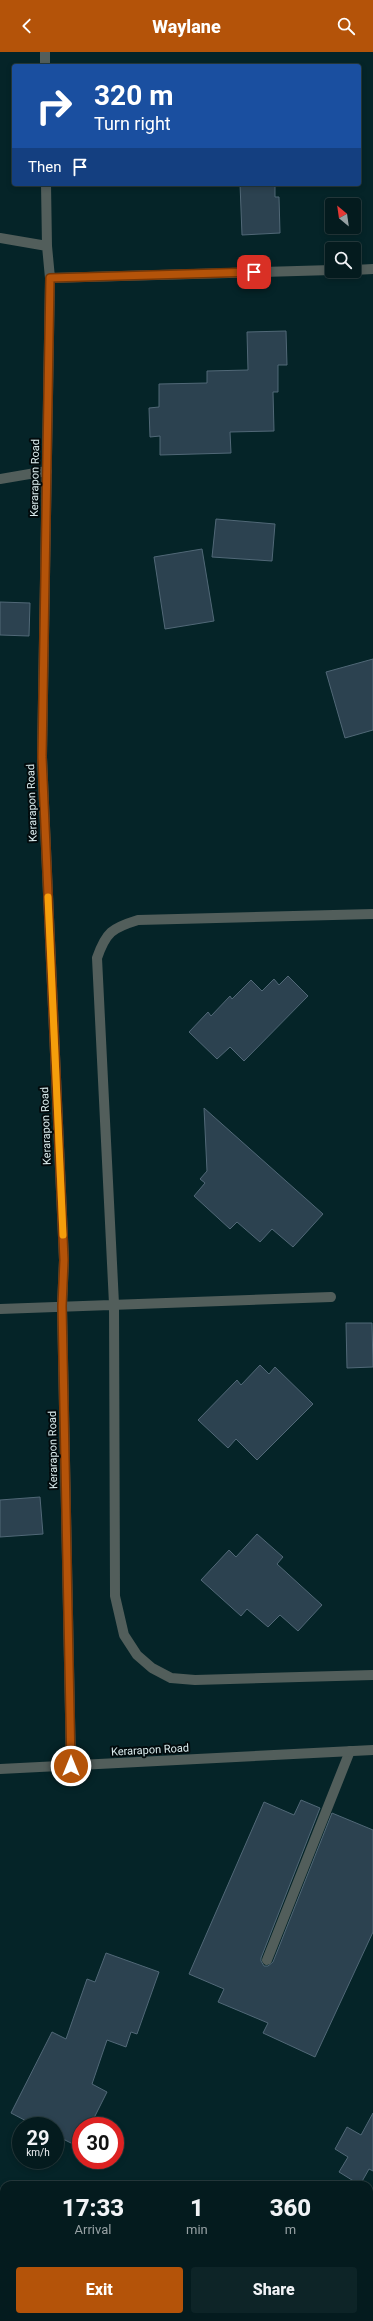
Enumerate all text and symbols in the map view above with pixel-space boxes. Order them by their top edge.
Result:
icon: back [16,15,38,37]
icon: search [335,15,357,37]
text: Waylane [152,16,221,37]
text: 320 m [94,79,173,112]
icon: right [28,80,80,132]
text: Turn right [94,113,171,134]
icon: arrive [69,156,91,178]
text: Then [28,158,61,176]
north arrow [325,198,361,234]
map controls [325,198,361,278]
button: search [325,242,361,278]
pin [237,255,271,289]
icon: arrive [243,261,265,283]
street label: Kerarapon Road [28,439,42,517]
street label: Kerarapon Road [24,764,40,842]
street label: Kerarapon Road [38,1087,54,1165]
street label: Kerarapon Road [46,1411,60,1489]
street label: Kerarapon Road [111,1741,189,1759]
position arrow [50,1745,92,1787]
speed limit sign: 30 [72,2117,124,2169]
text: 29 [27,2126,49,2150]
text: km/h [26,2147,50,2158]
text: 17:33 [62,2194,124,2222]
text: 1 [190,2194,204,2222]
text: 360 [270,2194,311,2222]
text: Arrival [75,2222,111,2237]
text: min [186,2222,208,2237]
text: m [285,2222,296,2237]
button: Exit [16,2267,183,2313]
button: Share [191,2267,357,2313]

